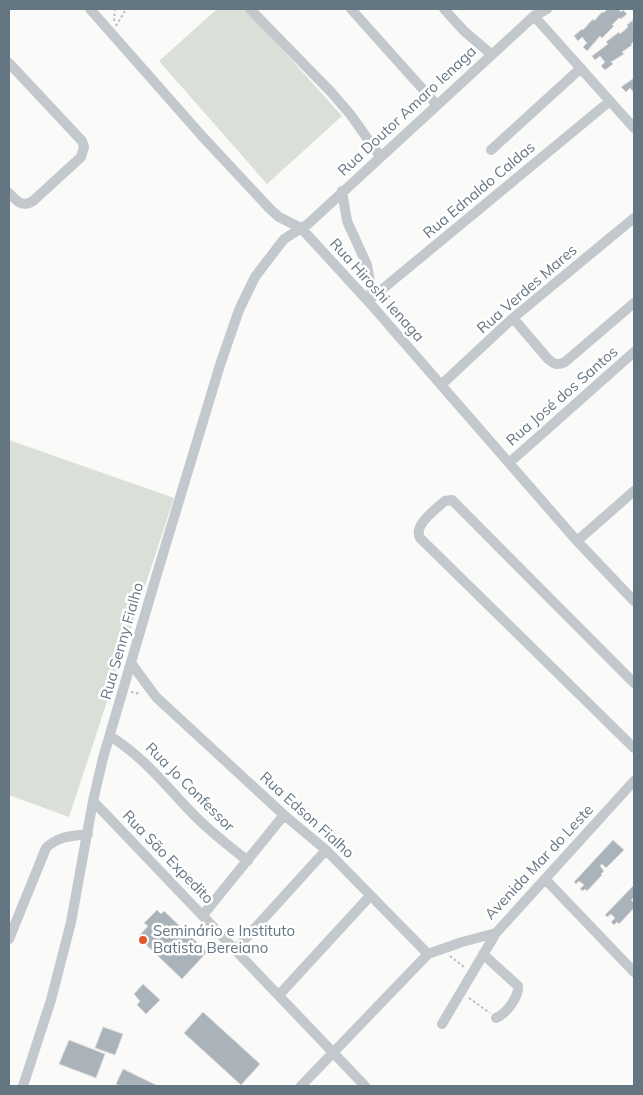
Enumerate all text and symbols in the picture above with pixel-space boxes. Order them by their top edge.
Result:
street label: Rua Doutor Amaro Ienaga [333,41,480,180]
street label: Rua Ednaldo Caldas [419,137,539,242]
street label: Rua Hiroshi Ienaga [326,234,429,345]
street label: Rua Verdes Mares [473,240,581,337]
street label: Rua José dos Santos [502,342,622,449]
street label: Rua Senny Fialho [96,580,147,702]
street label: Rua Jo Confessor [142,738,239,836]
street label: Rua Edson Fialho [256,767,358,862]
street label: Avenida Mar do Leste [480,800,597,923]
street label: Rua São Expedito [119,806,218,908]
place label: Seminário e Instituto Batista Bereiano [153,921,295,957]
marker: Seminário e Instituto Batista Bereiano [137,934,149,946]

